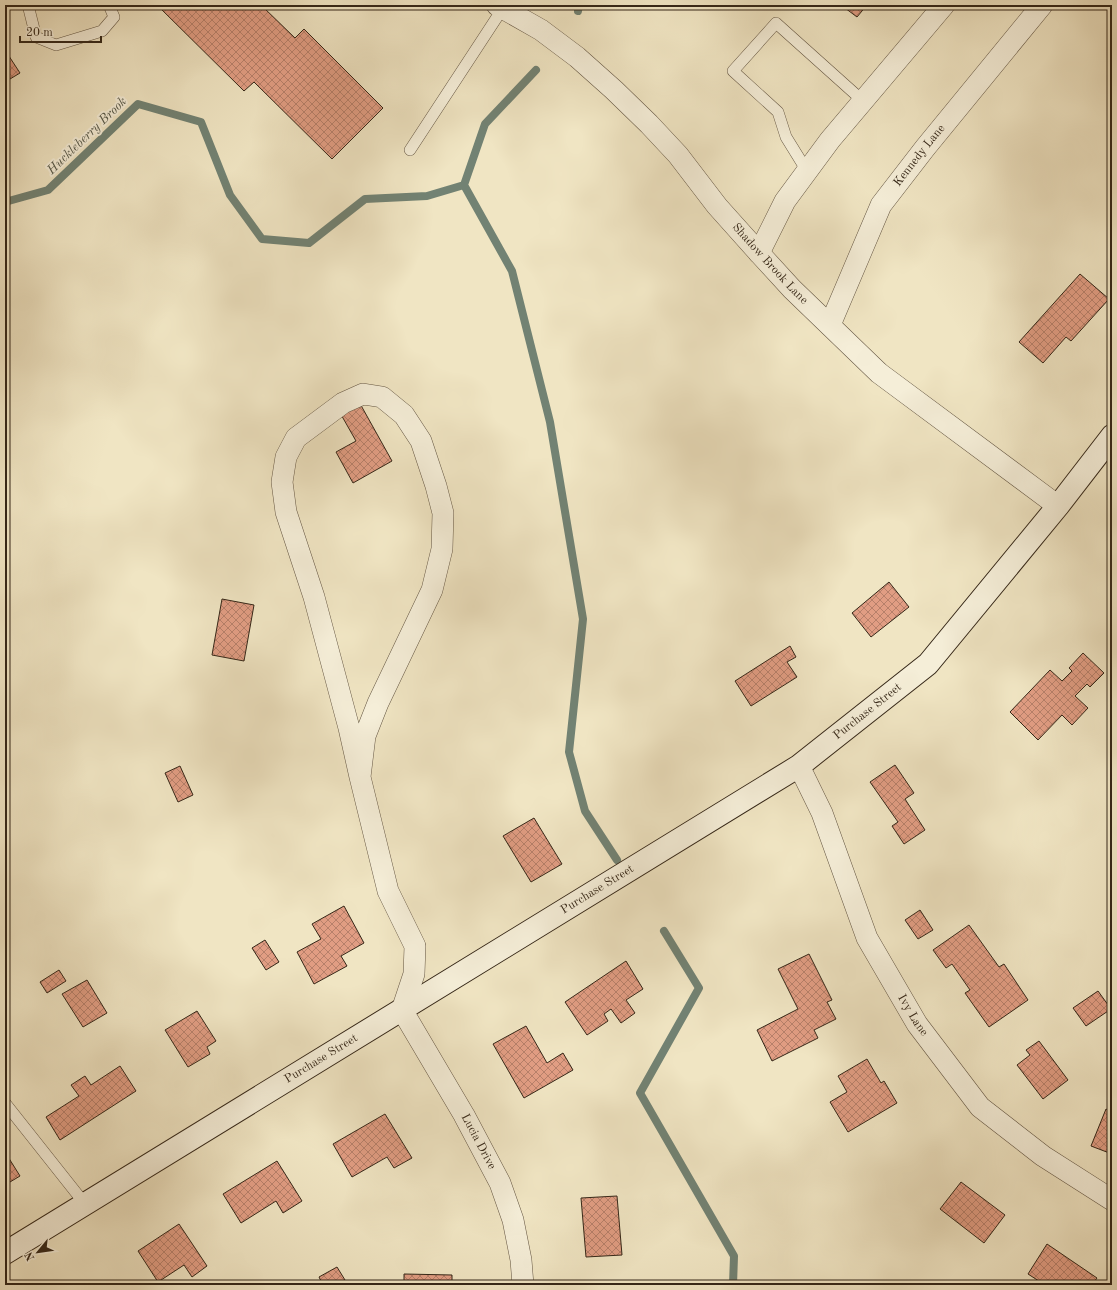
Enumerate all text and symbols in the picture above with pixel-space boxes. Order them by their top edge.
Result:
scale bar [20,18,101,44]
text: 20 m [26,27,53,39]
water label: Huckleberry Brook [44,95,129,178]
street label: Kennedy Lane [892,122,948,189]
street label: Shadow Brook Lane [730,221,810,307]
street label: Purchase Street [831,681,904,742]
street label: Purchase Street [559,863,636,916]
street label: Ivy Lane [895,992,930,1039]
street label: Purchase Street [283,1032,360,1086]
street label: Lucia Drive [459,1112,498,1172]
north arrow [18,1232,58,1272]
text: N [23,1249,37,1262]

